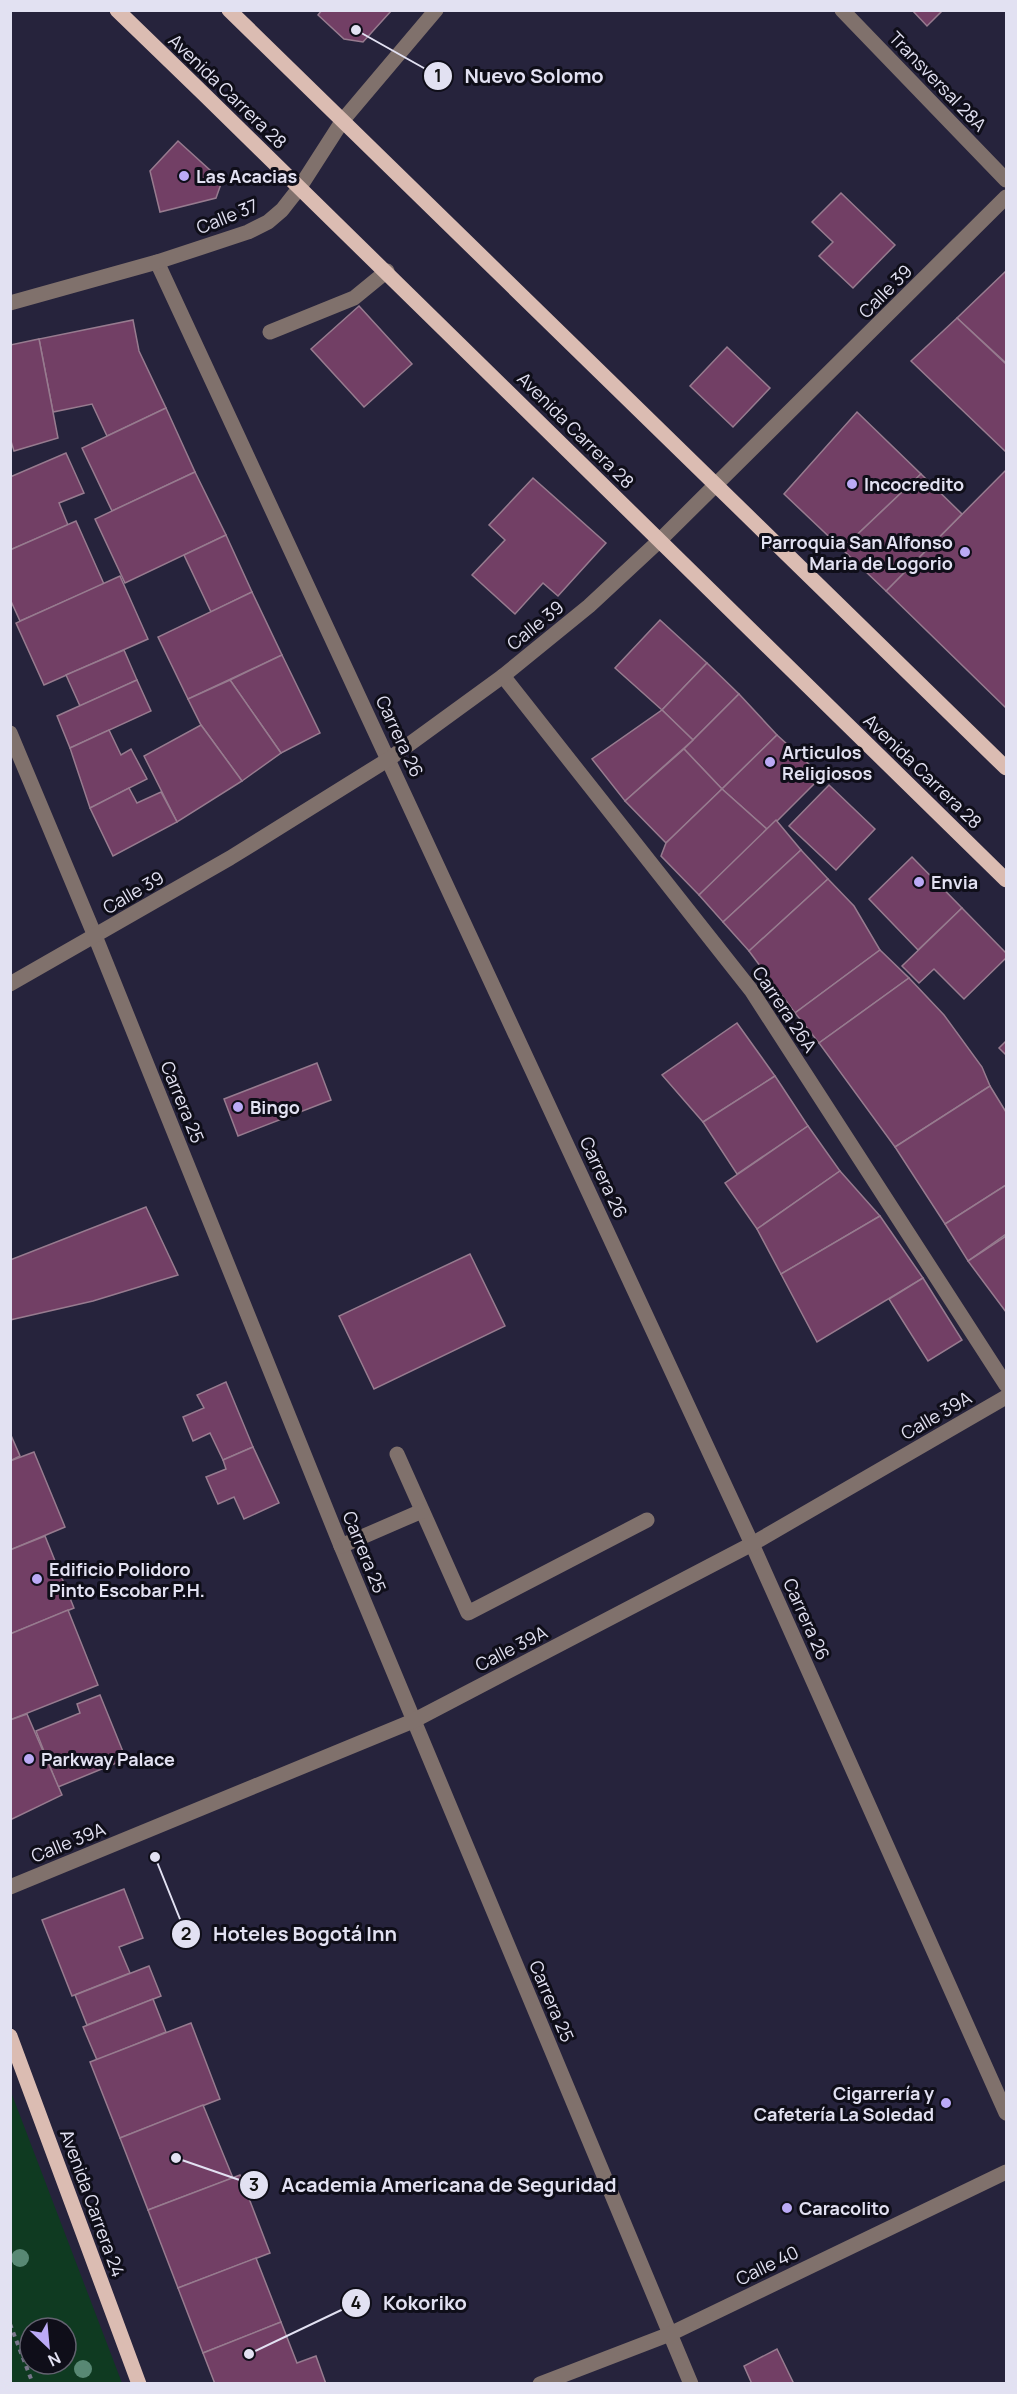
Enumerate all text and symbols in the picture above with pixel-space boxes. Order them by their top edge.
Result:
street label: Transversal 28A [884,26,992,137]
street label: Avenida Carrera 28 [164,28,292,154]
callout: Nuevo Solomo [423,57,616,95]
text: Nuevo Solomo [464,62,604,89]
text: 1 [434,63,442,87]
place label: Las Acacias [196,164,297,188]
marker: Las Acacias [177,169,191,183]
street label: Calle 37 [193,193,261,239]
street label: Calle 39 [853,259,917,323]
street label: Avenida Carrera 28 [513,367,639,493]
place label: Incocredito [864,472,964,496]
marker: Incocredito [845,477,859,491]
place label: Parroquia San Alfonso Maria de Logorio [761,530,953,575]
marker: Parroquia San Alfonso Maria de Logorio [958,545,972,559]
street label: Calle 39 [502,595,568,655]
street label: Carrera 26 [371,691,429,781]
street label: Avenida Carrera 28 [859,708,987,834]
place label: Articulos Religiosos [782,740,872,785]
marker: Articulos Religiosos [763,755,777,769]
street label: Calle 39 [98,865,168,919]
place label: Envia [931,870,978,894]
marker: Envia [912,875,926,889]
street label: Carrera 26A [747,961,823,1057]
street label: Carrera 25 [156,1057,210,1147]
place label: Bingo [250,1095,300,1119]
marker: Bingo [231,1100,245,1114]
street label: Carrera 26 [575,1132,633,1222]
street label: Calle 39A [896,1385,976,1445]
street label: Carrera 25 [338,1507,392,1597]
place label: Edificio Polidoro Pinto Escobar P.H. [49,1557,205,1602]
marker: Edificio Polidoro Pinto Escobar P.H. [30,1572,44,1586]
street label: Carrera 26 [778,1574,836,1664]
street label: Calle 39A [471,1619,552,1676]
place label: Parkway Palace [41,1747,175,1771]
marker: Parkway Palace [22,1752,36,1766]
street label: Calle 39A [27,1816,109,1868]
callout: Hoteles Bogotá Inn [171,1915,409,1953]
text: Hoteles Bogotá Inn [213,1920,397,1947]
text: 2 [181,1921,191,1945]
street label: Carrera 25 [524,1956,580,2046]
place label: Cigarrería y Cafetería La Soledad [754,2081,934,2126]
marker: Cigarrería y Cafetería La Soledad [939,2096,953,2110]
street label: Avenida Carrera 24 [55,2126,131,2280]
callout: Academia Americana de Seguridad [239,2166,628,2204]
text: Academia Americana de Seguridad [281,2171,617,2198]
text: 3 [249,2172,259,2196]
place label: Caracolito [799,2196,890,2220]
marker: Caracolito [780,2201,794,2215]
street label: Calle 40 [732,2240,802,2290]
callout: Kokoriko [341,2284,479,2322]
text: Kokoriko [383,2289,467,2316]
text: 4 [351,2290,362,2314]
north arrow [18,2316,78,2376]
text: N [45,2347,65,2372]

